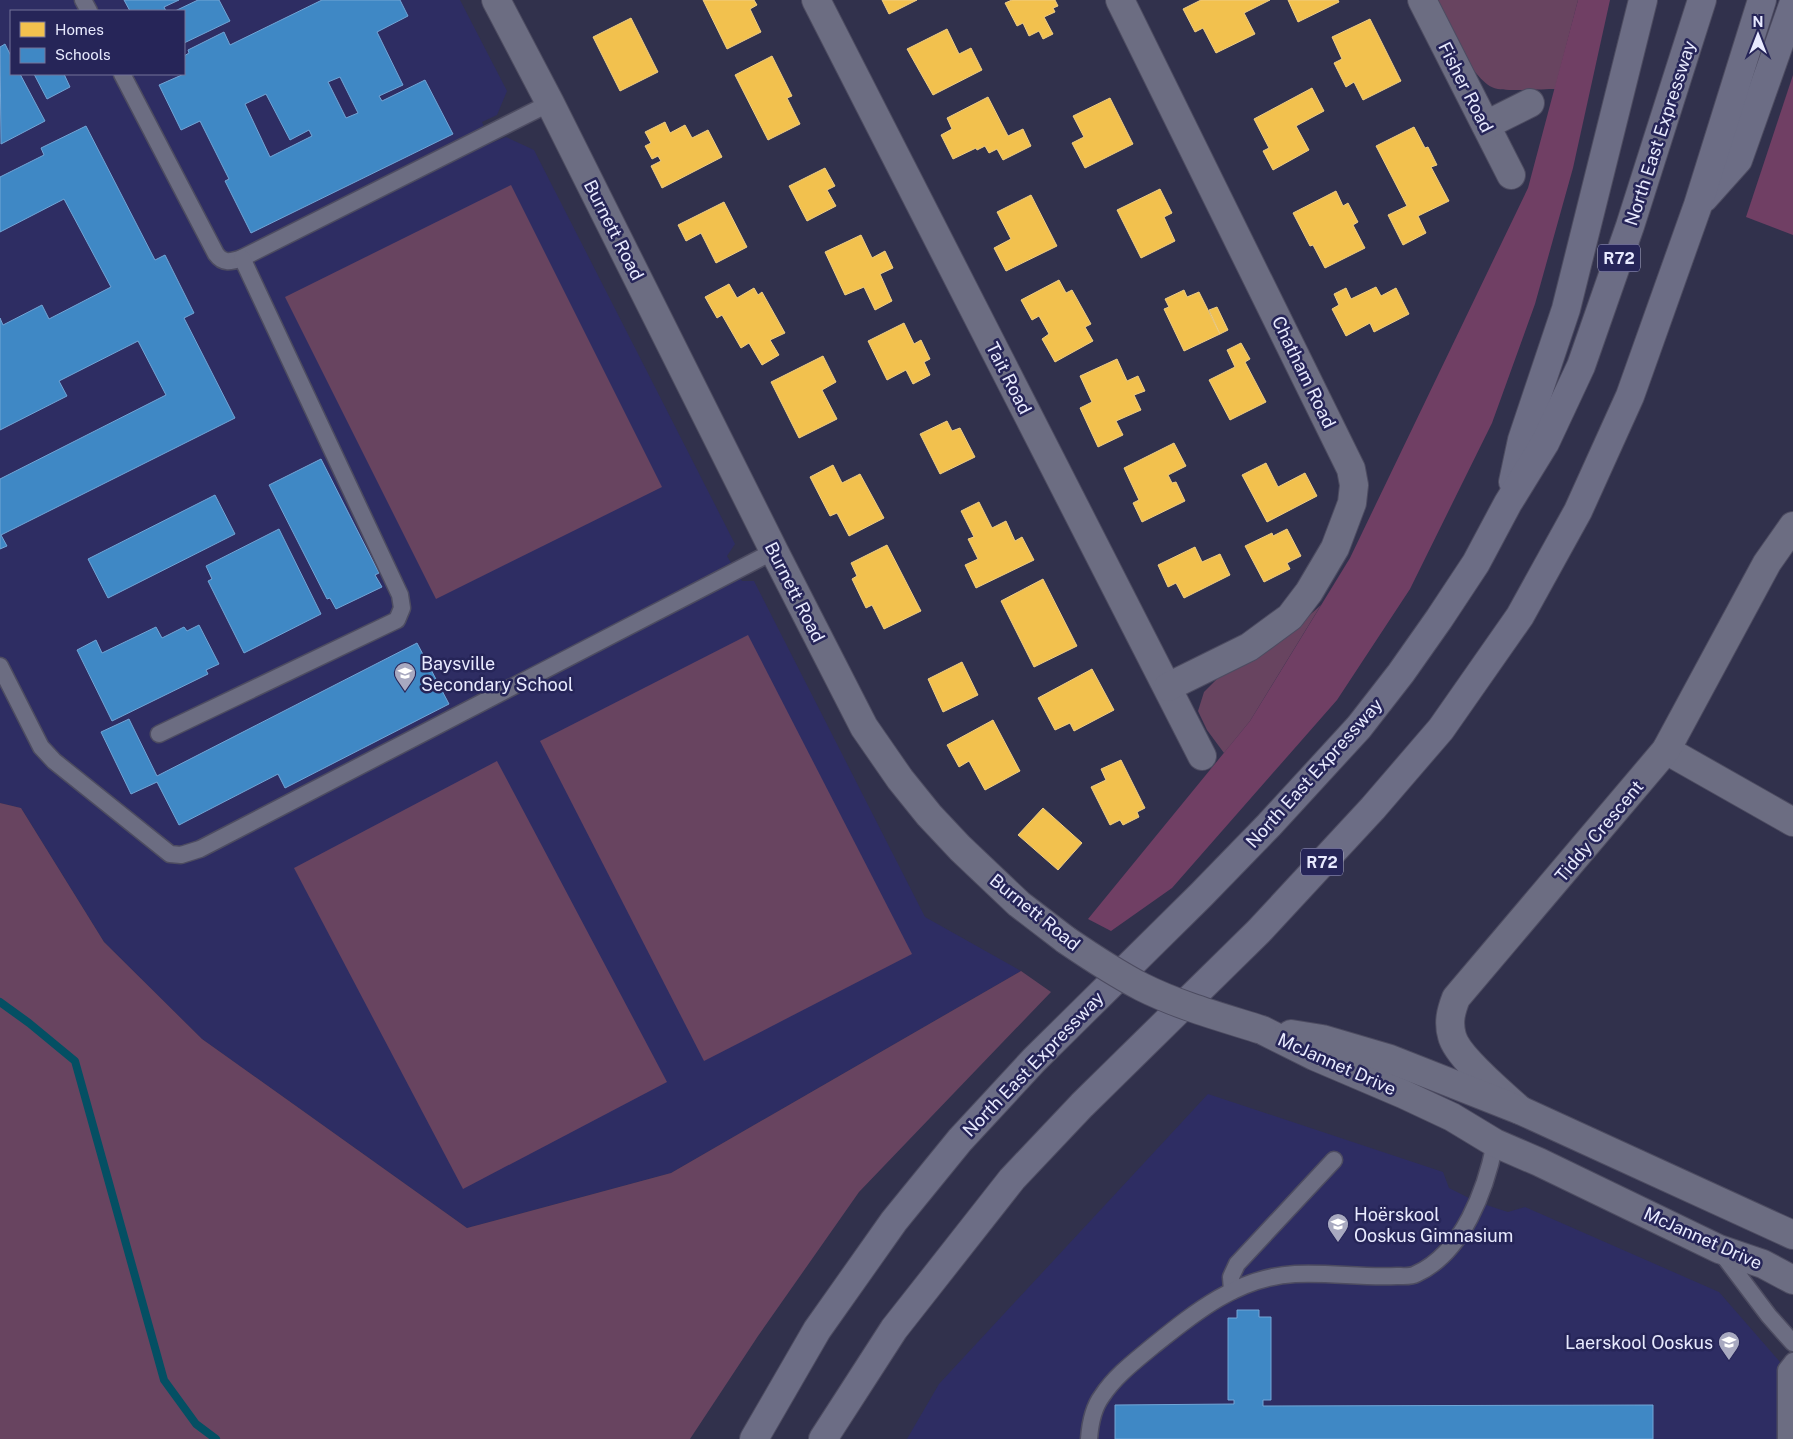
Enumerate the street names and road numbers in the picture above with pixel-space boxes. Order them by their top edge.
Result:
street label: North East Expressway [1620,37,1700,228]
street label: Fisher Road [1434,38,1498,136]
street label: Burnett Road [580,176,648,284]
road number: R72 [1598,244,1640,272]
street label: Chatham Road [1268,312,1340,432]
street label: Tait Road [982,338,1036,418]
street label: Burnett Road [761,538,829,646]
street label: North East Expressway [1241,694,1387,852]
street label: Tiddy Crescent [1550,776,1648,886]
road number: R72 [1301,849,1343,876]
street label: Burnett Road [986,869,1084,955]
street label: North East Expressway [958,987,1108,1141]
street label: McJannet Drive [1275,1029,1399,1099]
street label: McJannet Drive [1641,1203,1765,1273]

